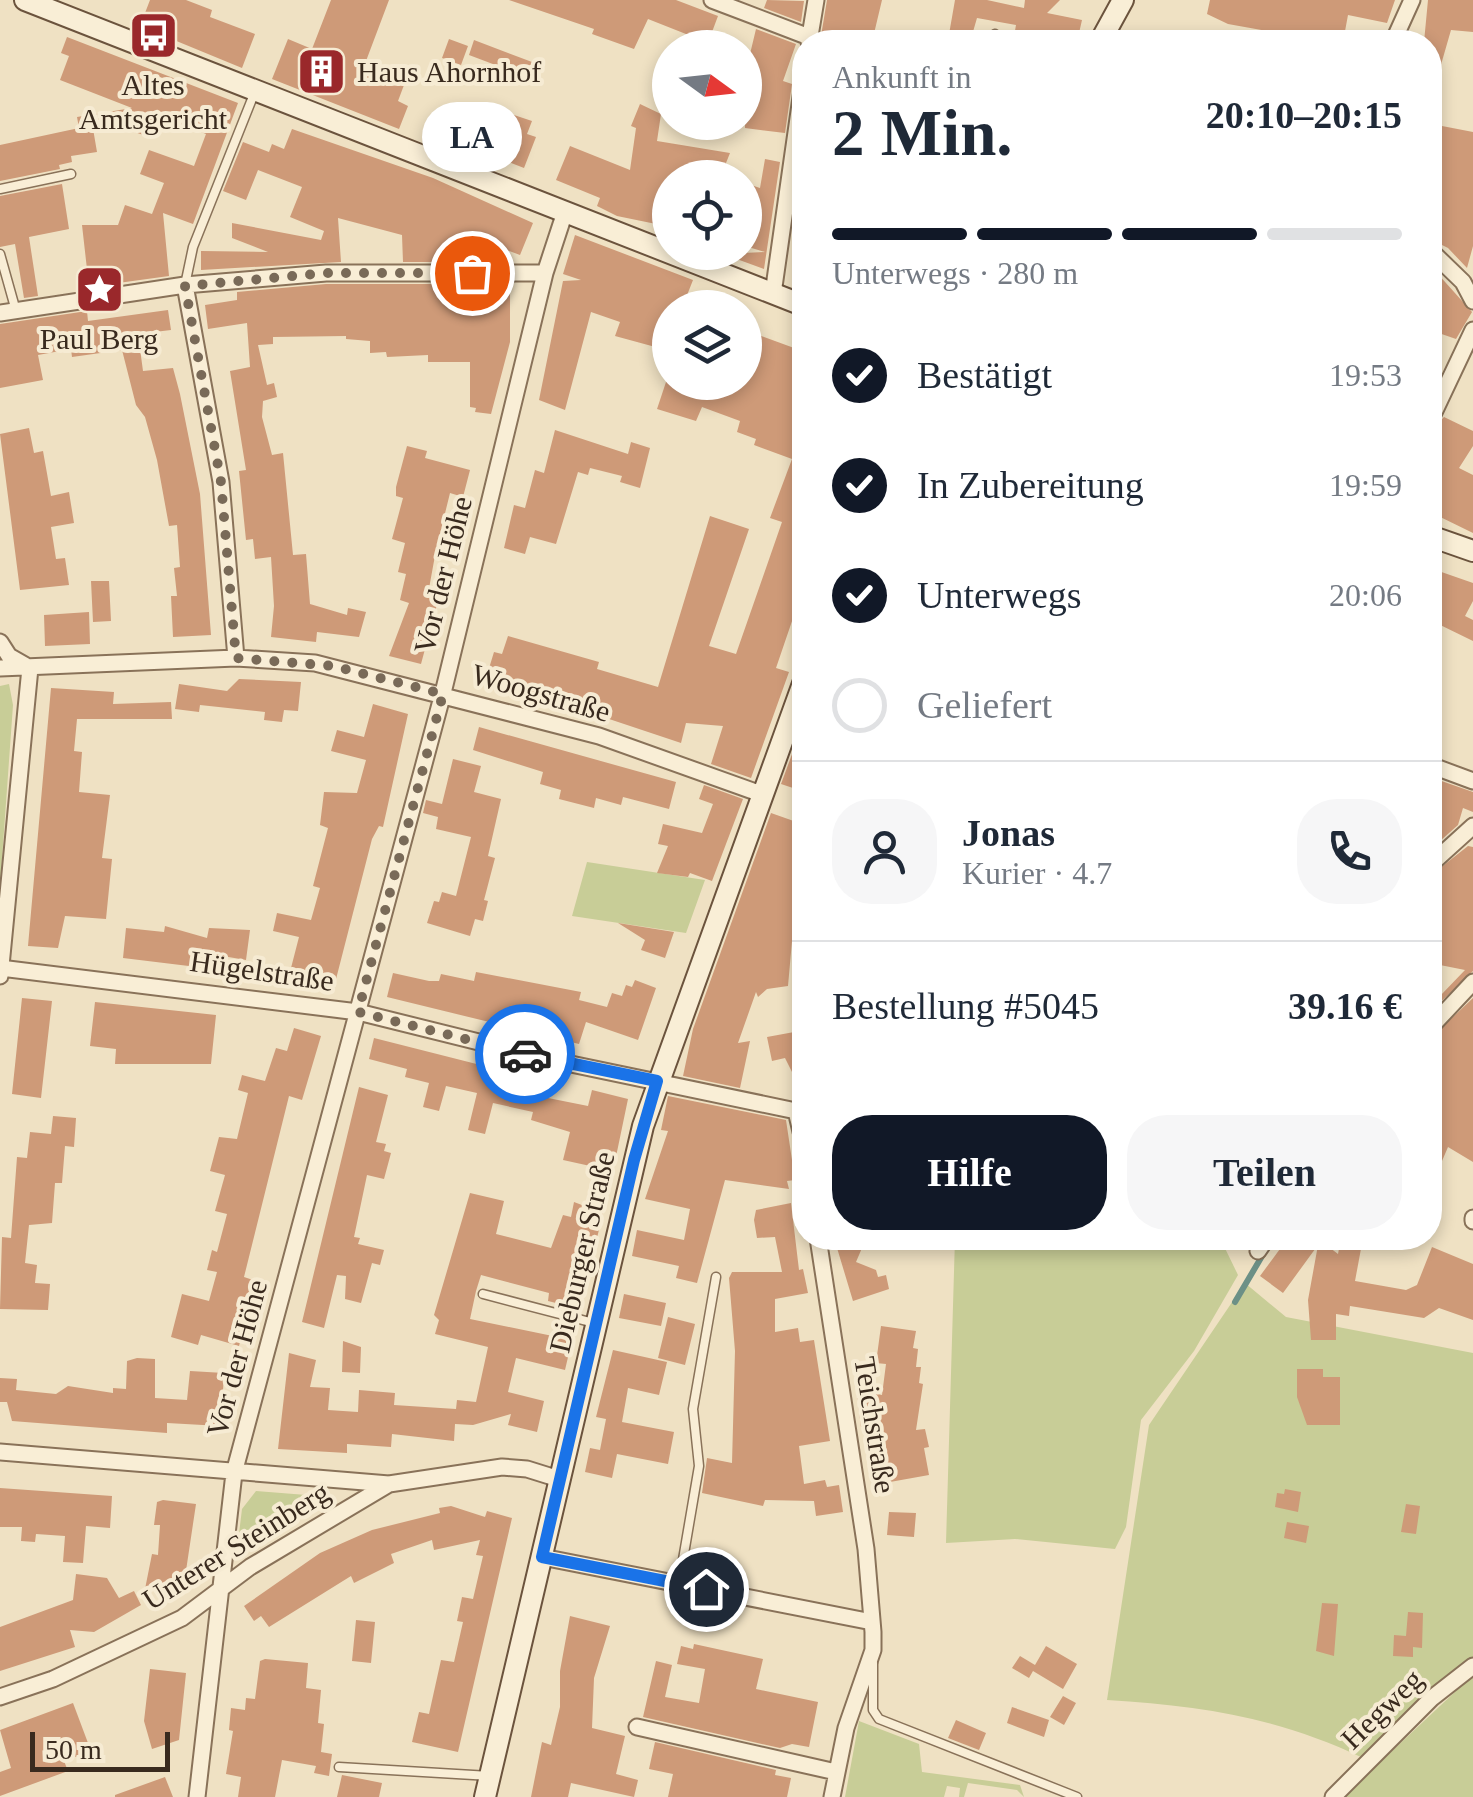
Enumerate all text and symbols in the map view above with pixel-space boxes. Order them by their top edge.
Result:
bus stop icon: Altes Amtsgericht [127,10,179,62]
north arrow [652,30,762,140]
map controls [652,30,762,400]
building icon: Haus Ahornhof [296,46,348,98]
place label: Haus Ahornhof [357,55,541,88]
text: Ankunft in [832,59,972,95]
place label: Altes Amtsgericht [79,68,228,135]
text: 20:10–20:15 [1206,94,1402,136]
text: 2 Min. [832,97,1013,169]
callout: LA [422,103,522,173]
text: LA [450,119,494,155]
button: locate [652,160,762,270]
pin [430,231,515,316]
icon: bag [445,246,500,301]
text: Unterwegs · 280 m [832,255,1078,291]
place icon: Paul Berg [73,264,125,316]
button: layers [652,290,762,400]
place label: Paul Berg [40,322,158,355]
icon: check [832,348,887,403]
text: Bestätigt [917,354,1052,396]
text: 19:53 [1329,357,1402,393]
icon: check [832,458,887,513]
text: In Zubereitung [917,464,1144,506]
text: 19:59 [1329,467,1402,503]
street label: Vor der Höhe [407,493,478,657]
icon: check [832,568,887,623]
text: Unterwegs [917,574,1082,616]
text: 20:06 [1329,577,1402,613]
street label: Woogstraße [468,657,614,728]
text: Geliefert [917,684,1052,726]
button: person [832,799,937,904]
button: phone [1297,799,1402,904]
text: Jonas [962,812,1055,854]
text: Kurier · 4.7 [962,855,1112,891]
street label: Hügelstraße [188,944,336,997]
text: Bestellung #5045 [832,985,1099,1027]
text: 39.16 € [1288,985,1402,1027]
courier [475,1004,575,1104]
icon: car [498,1027,553,1082]
button: Hilfe [832,1115,1107,1230]
button: Teilen [1127,1115,1402,1230]
street label: Dieburger Straße [542,1148,621,1356]
street label: Vor der Höhe [200,1276,273,1440]
street label: Teichstraße [848,1354,903,1496]
street label: Unterer Steinberg [136,1475,335,1616]
pin [664,1547,749,1632]
icon: home [679,1562,734,1617]
street label: Hegweg [1334,1662,1429,1755]
scale bar [30,1727,170,1772]
text: 50 m [45,1734,102,1765]

